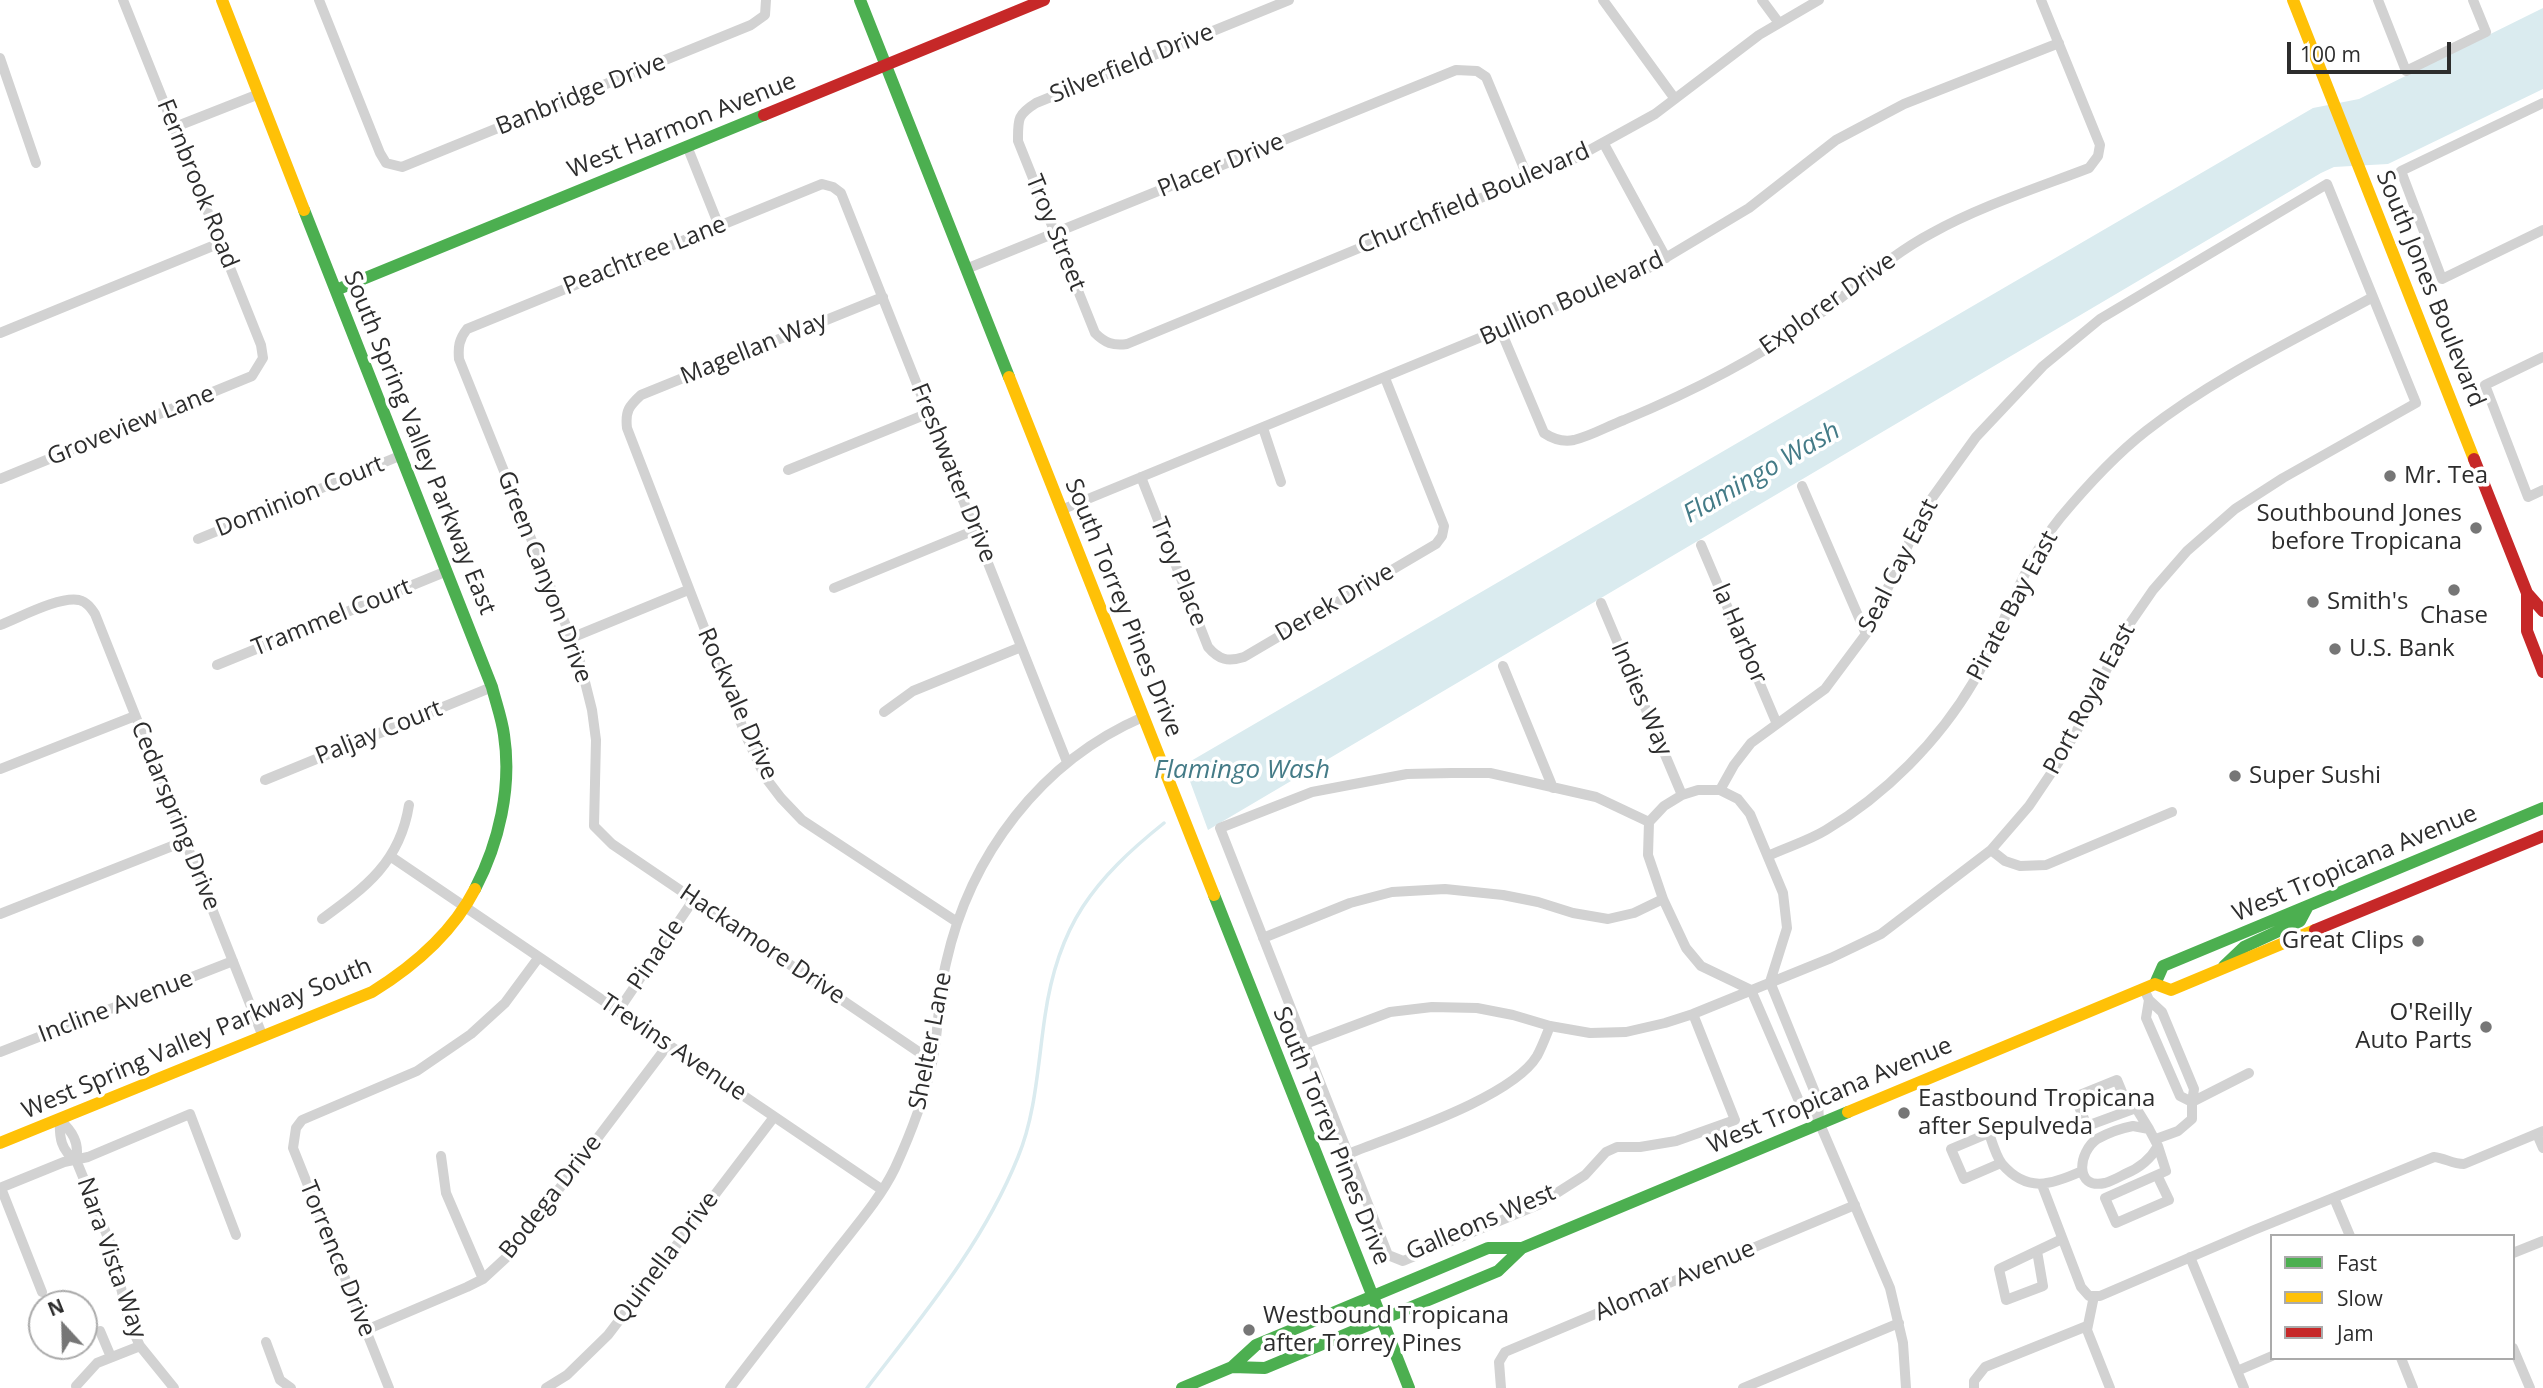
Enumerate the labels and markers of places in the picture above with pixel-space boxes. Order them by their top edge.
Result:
place label: Mr. Tea [2404,462,2488,490]
marker: Mr. Tea [2382,468,2398,484]
place label: Southbound Jones before Tropicana [2256,500,2462,556]
marker: Southbound Jones before Tropicana [2468,520,2484,536]
marker: Chase [2446,582,2462,598]
place label: Smith's [2327,588,2408,616]
marker: Smith's [2305,594,2321,610]
place label: Chase [2420,602,2488,630]
place label: U.S. Bank [2349,635,2455,663]
marker: U.S. Bank [2327,641,2343,657]
place label: Super Sushi [2249,762,2381,790]
marker: Super Sushi [2227,768,2243,784]
place label: Great Clips [2282,927,2404,955]
marker: Great Clips [2410,933,2426,949]
place label: O'Reilly Auto Parts [2355,999,2472,1055]
marker: O'Reilly Auto Parts [2478,1019,2494,1035]
place label: Eastbound Tropicana after Sepulveda [1918,1085,2155,1141]
marker: Eastbound Tropicana after Sepulveda [1896,1105,1912,1121]
place label: Westbound Tropicana after Torrey Pines [1263,1302,1509,1358]
marker: Westbound Tropicana after Torrey Pines [1241,1322,1257,1338]

